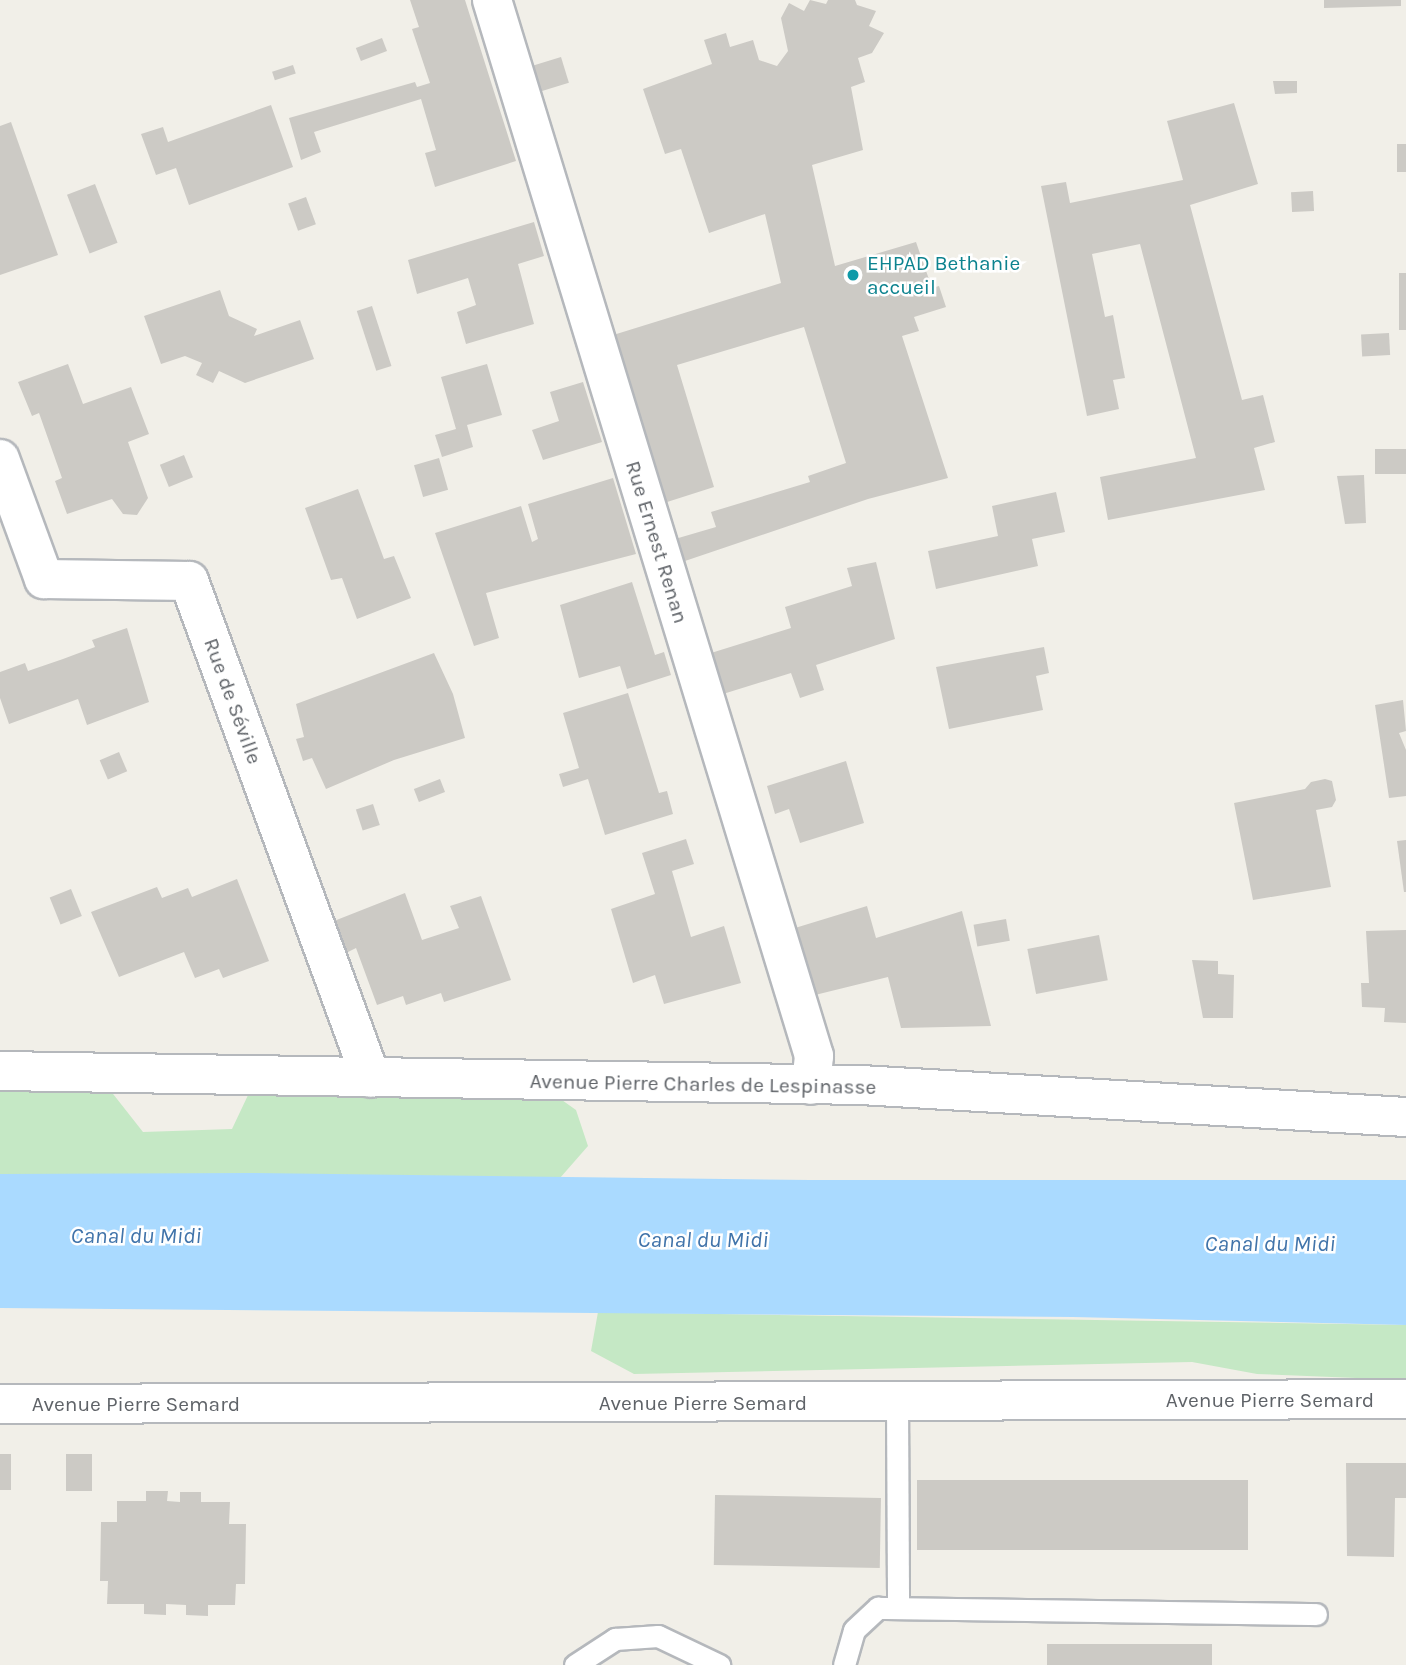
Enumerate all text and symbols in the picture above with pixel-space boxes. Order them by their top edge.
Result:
place label: EHPAD Bethanie accueil [867,250,1020,300]
marker: EHPAD Bethanie accueil [845,267,861,283]
street label: Rue Ernest Renan [620,458,694,626]
street label: Rue de Séville [199,634,267,768]
street label: Avenue Pierre Charles de Lespinasse [530,1068,876,1100]
water label: Canal du Midi [70,1222,202,1250]
water label: Canal du Midi [637,1226,769,1254]
water label: Canal du Midi [1204,1230,1336,1258]
street label: Avenue Pierre Semard [1166,1387,1374,1413]
street label: Avenue Pierre Semard [599,1390,807,1416]
street label: Avenue Pierre Semard [32,1391,240,1417]

